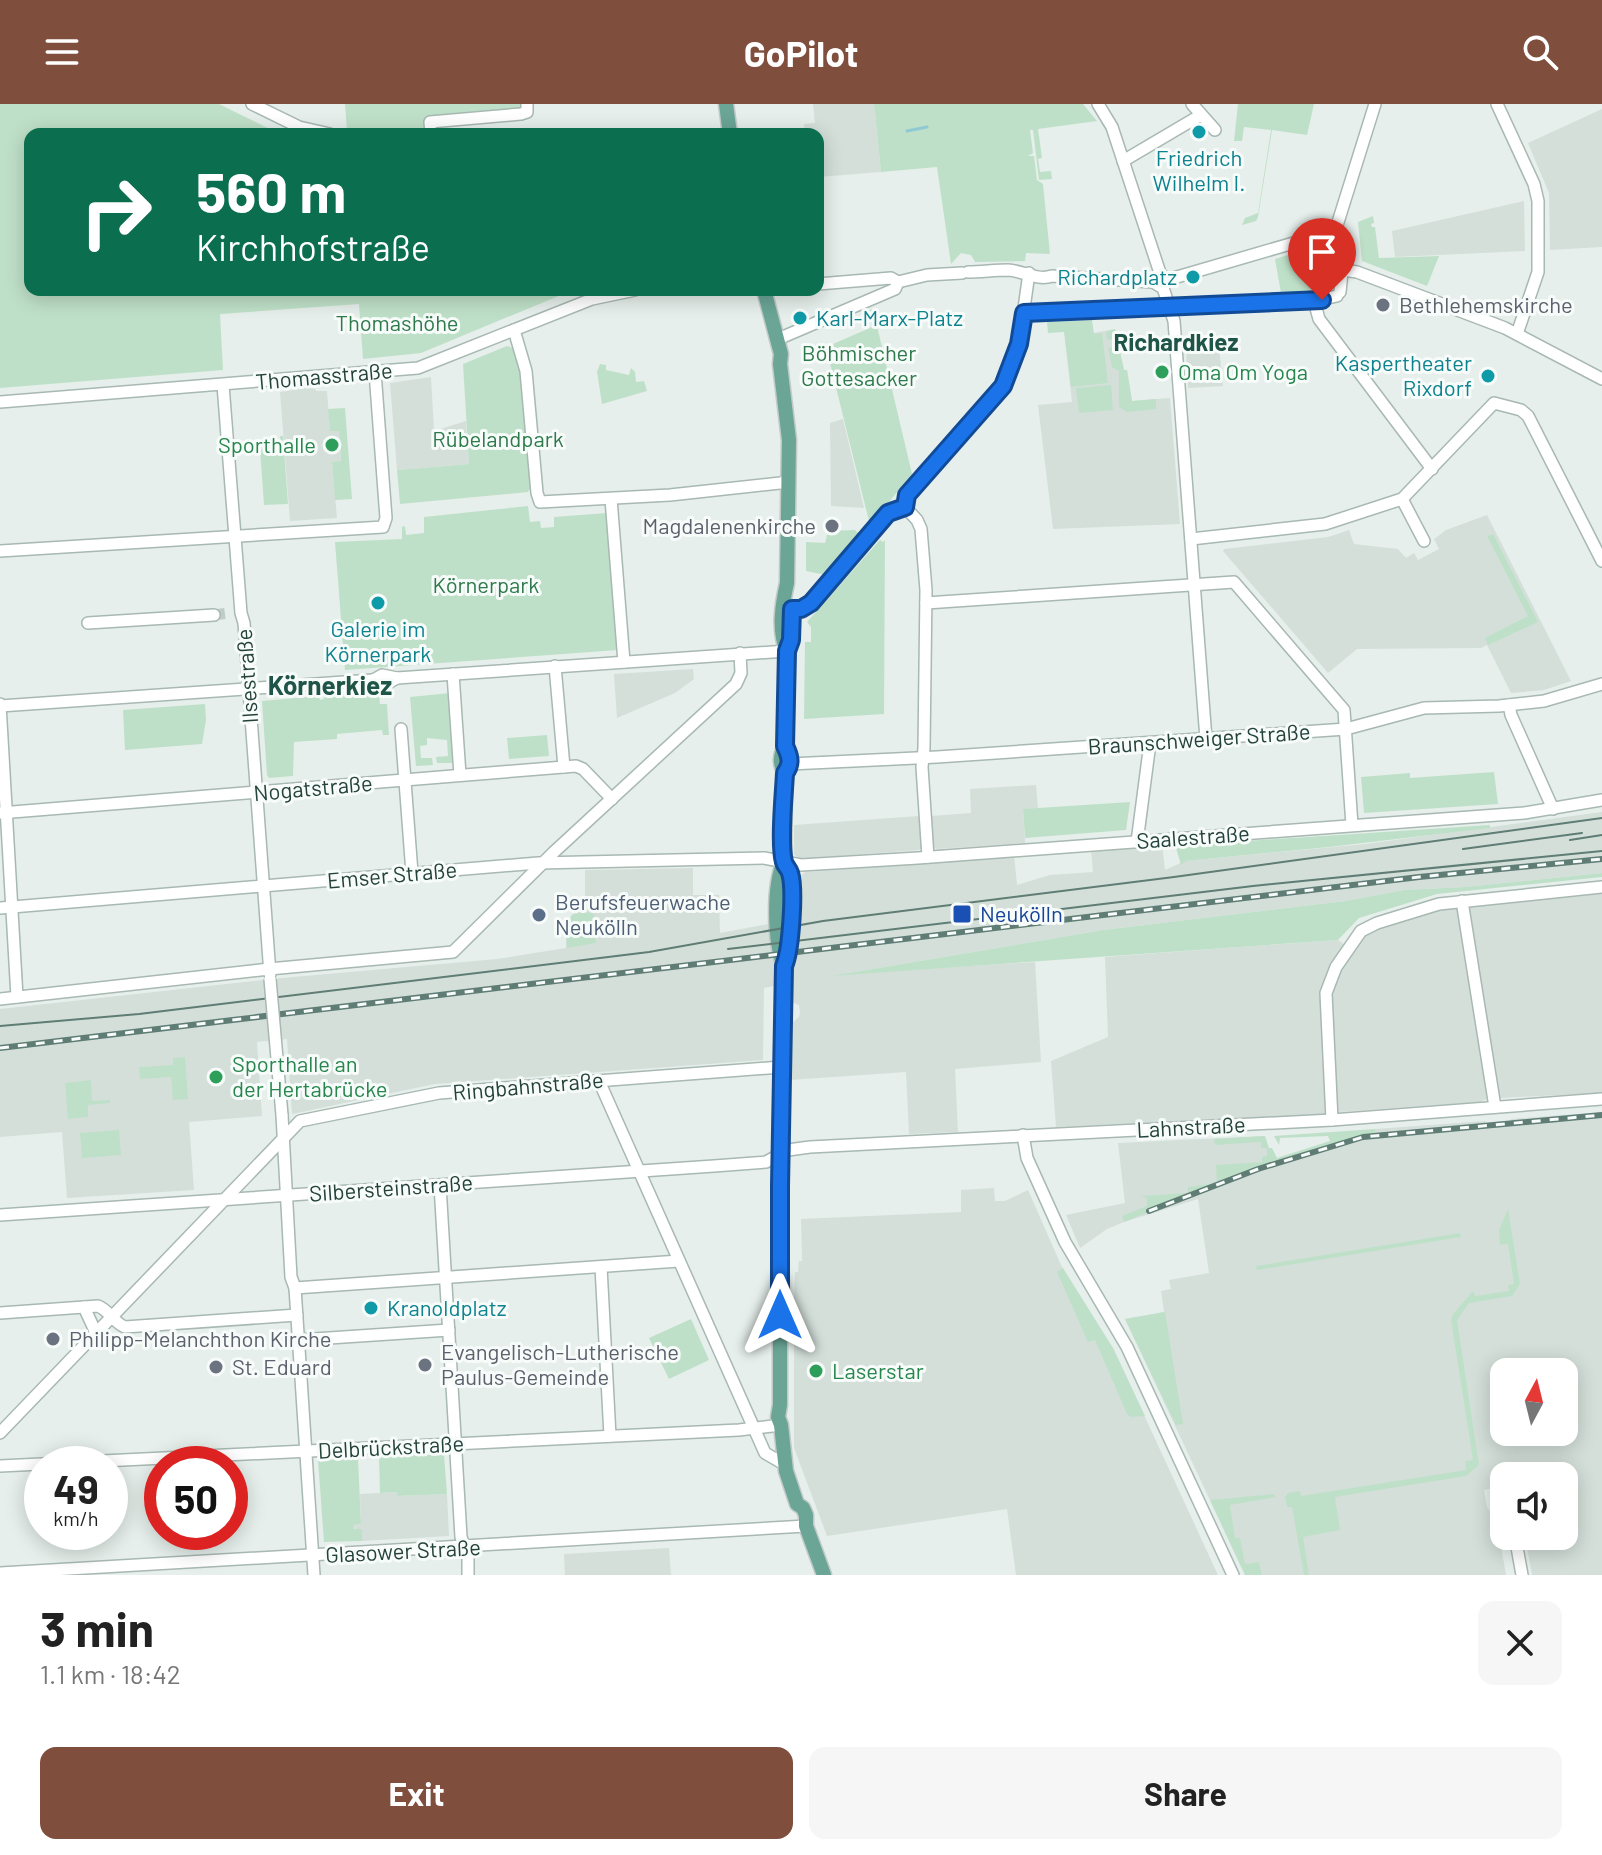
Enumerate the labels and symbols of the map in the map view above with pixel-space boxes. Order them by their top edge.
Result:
marker: Friedrich Wilhelm I. [1190,123,1208,141]
place label: Friedrich Wilhelm I. [1153,144,1245,195]
pin [1288,218,1356,300]
place label: Richardplatz [1057,263,1177,289]
marker: Richardplatz [1184,268,1202,286]
place label: Bethlehemskirche [1399,291,1573,317]
marker: Bethlehemskirche [1374,296,1392,314]
place label: Karl-Marx-Platz [816,304,963,330]
park label: Thomashöhe [335,309,459,335]
marker: Karl-Marx-Platz [791,309,809,327]
district label: Richardkiez [1113,327,1239,356]
park label: Böhmischer Gottesacker [801,339,917,390]
place label: Kaspertheater Rixdorf [1335,349,1472,400]
street label: Thomasstraße [254,356,394,394]
place label: Oma Om Yoga [1178,358,1308,384]
marker: Oma Om Yoga [1153,363,1171,381]
marker: Kaspertheater Rixdorf [1479,367,1497,385]
park label: Rübelandpark [432,425,564,451]
place label: Sporthalle [218,431,316,457]
marker: Sporthalle [323,436,341,454]
place label: Magdalenenkirche [643,512,816,538]
marker: Magdalenenkirche [823,517,841,535]
park label: Körnerpark [433,571,539,597]
marker: Galerie im Körnerpark [369,594,387,612]
place label: Galerie im Körnerpark [325,615,431,666]
street label: Ilsestraße [230,628,262,724]
district label: Körnerkiez [268,669,392,700]
street label: Braunschweiger Straße [1087,717,1311,759]
street label: Nogatstraße [252,769,374,805]
street label: Saalestraße [1135,819,1251,853]
street label: Emser Straße [326,855,458,893]
place label: Berufsfeuerwache Neukölln [555,888,731,939]
place label: Neukölln [980,900,1063,926]
marker: Neukölln [951,903,973,925]
marker: Berufsfeuerwache Neukölln [530,906,548,924]
place label: Sporthalle an der Hertabrücke [232,1050,387,1101]
street label: Ringbahnstraße [451,1065,604,1105]
marker: Sporthalle an der Hertabrücke [207,1068,225,1086]
street label: Lahnstraße [1136,1110,1246,1142]
street label: Silbersteinstraße [308,1168,474,1206]
position arrow [738,1273,822,1357]
place label: Kranoldplatz [387,1294,507,1320]
marker: Kranoldplatz [362,1299,380,1317]
place label: Philipp-Melanchthon Kirche [69,1325,332,1351]
marker: Philipp-Melanchthon Kirche [44,1330,62,1348]
place label: Evangelisch-Lutherische Paulus-Gemeinde [441,1338,679,1389]
place label: St. Eduard [232,1353,332,1379]
marker: Evangelisch-Lutherische Paulus-Gemeinde [416,1356,434,1374]
place label: Laserstar [832,1357,924,1383]
marker: St. Eduard [207,1358,225,1376]
north arrow [1490,1358,1578,1446]
marker: Laserstar [807,1362,825,1380]
street label: Delbrückstraße [317,1429,465,1463]
speed limit sign: 50 [144,1446,248,1550]
street label: Glasower Straße [325,1533,481,1567]

